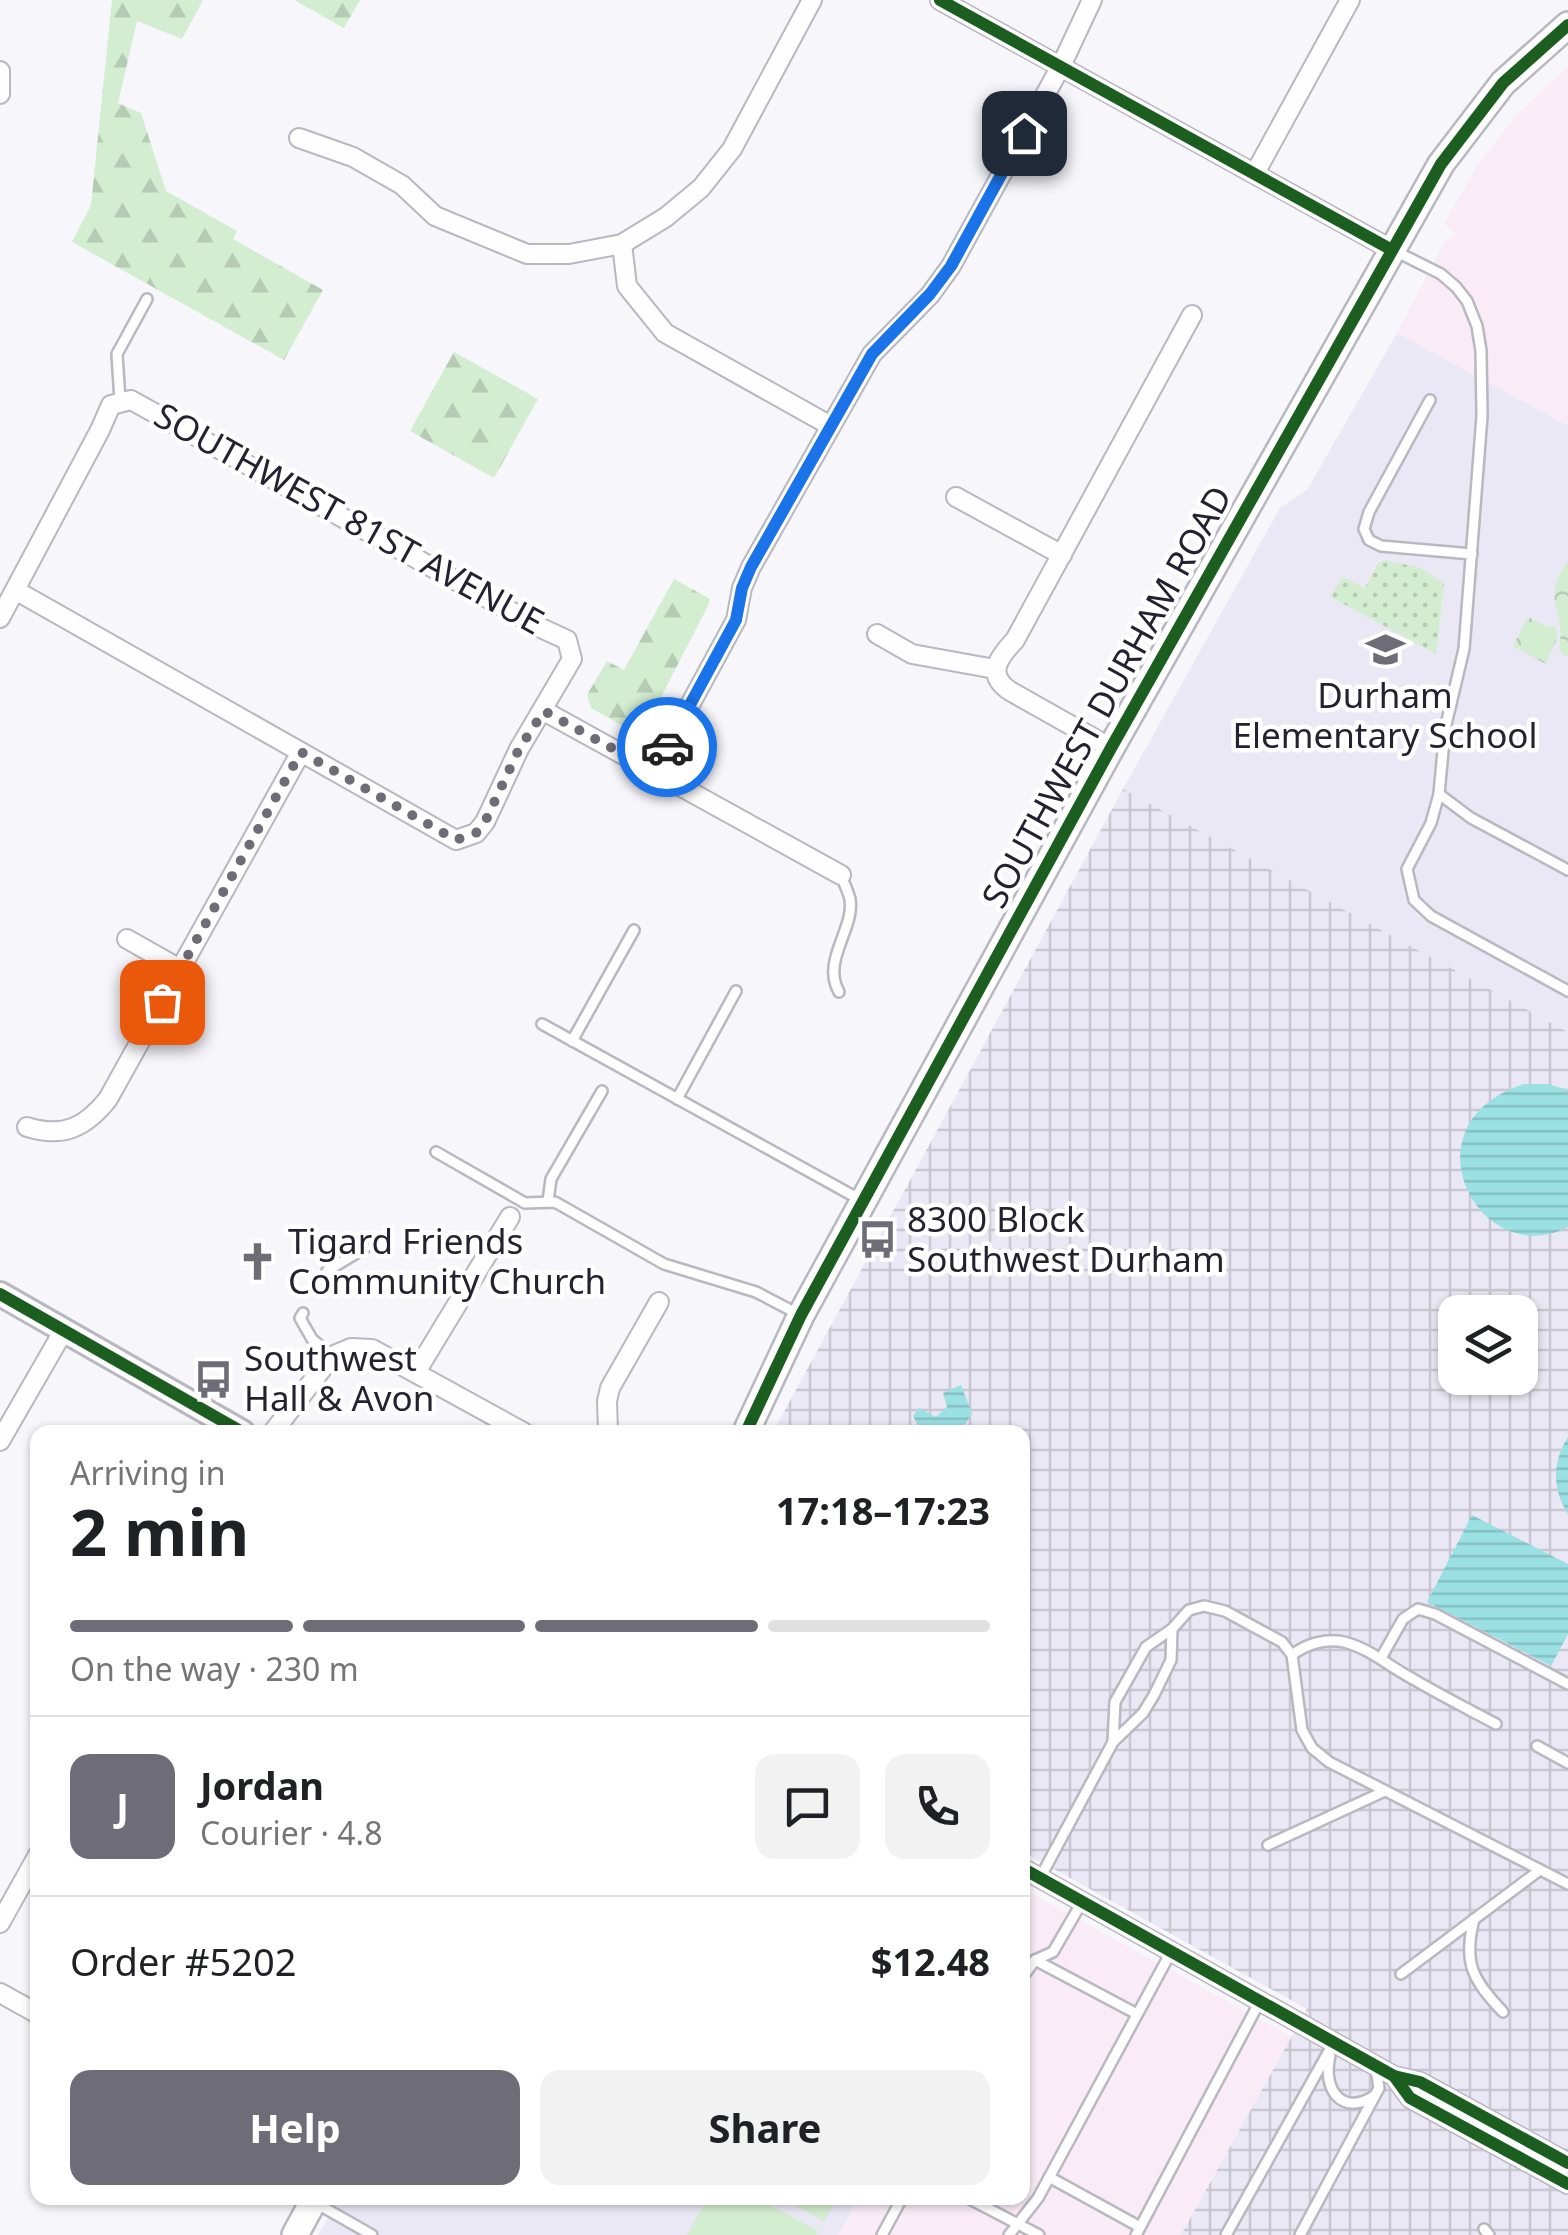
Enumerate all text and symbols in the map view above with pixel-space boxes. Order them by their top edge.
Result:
pin [982,91,1067,176]
icon: home [997,106,1052,161]
street label: SOUTHWEST 81ST AVENUE [147,391,553,644]
street label: SOUTHWEST DURHAM ROAD [970,477,1242,916]
school or university icon: Durham Elementary School [1364,628,1406,670]
place label: Durham Elementary School [1232,671,1538,758]
courier [617,697,717,797]
icon: car [640,720,695,775]
pin [120,960,205,1045]
icon: bag [135,975,190,1030]
place label: 8300 Block Southwest Durham [907,1195,1225,1282]
place label: Tigard Friends Community Church [288,1217,606,1304]
bus stop icon: 8300 Block Southwest Durham [856,1219,898,1261]
church icon: Tigard Friends Community Church [237,1241,279,1283]
map controls [1438,1295,1538,1395]
button: layers [1438,1295,1538,1395]
place label: Southwest Hall & Avon [244,1334,434,1421]
bus stop icon: Southwest Hall & Avon [193,1358,235,1400]
text: Arriving in [70,1451,225,1494]
text: 17:18–17:23 [776,1484,990,1536]
text: 2 min [70,1487,249,1575]
text: On the way · 230 m [70,1647,359,1690]
button: chat [755,1754,860,1859]
button: phone [885,1754,990,1859]
text: Jordan [200,1759,324,1811]
text: J [116,1780,129,1832]
text: Courier · 4.8 [200,1811,383,1854]
text: Order #5202 [70,1935,296,1987]
text: $12.48 [871,1935,990,1987]
button: Help [70,2070,520,2185]
button: Share [540,2070,990,2185]

